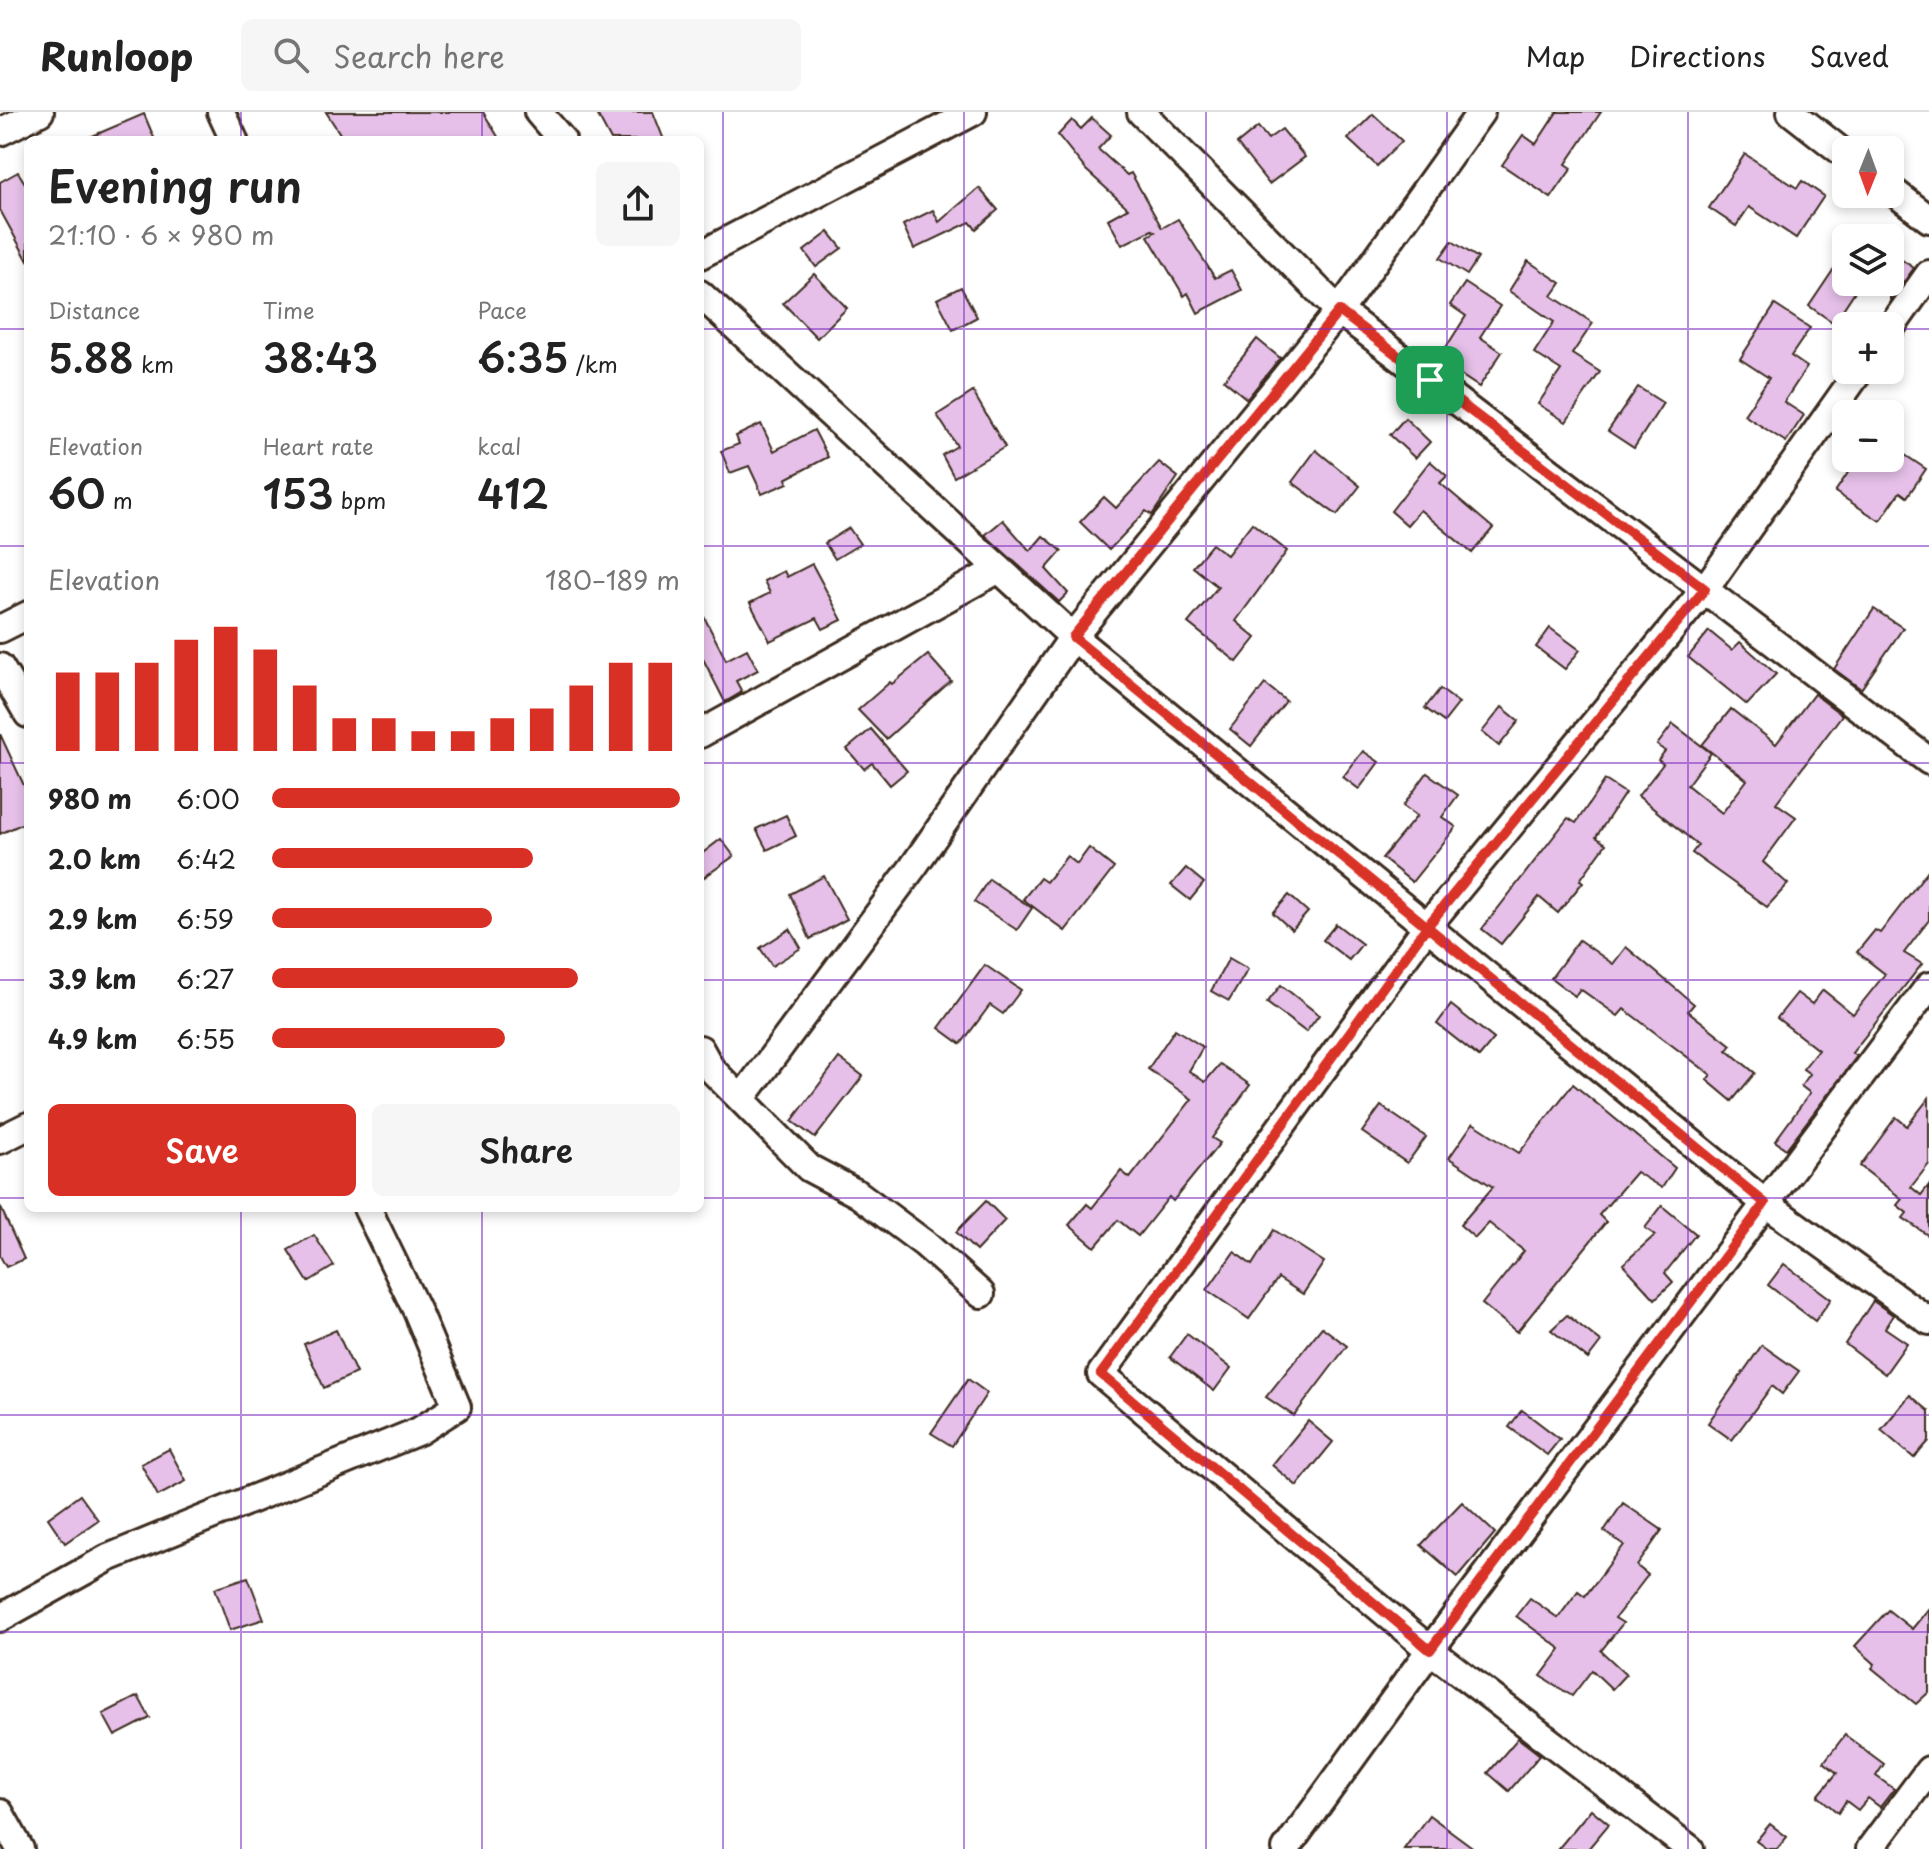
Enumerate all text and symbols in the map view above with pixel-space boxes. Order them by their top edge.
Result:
search box [241,19,801,91]
text: Runloop [40,27,193,84]
icon: search [269,33,313,77]
text: Search here [333,33,505,78]
text: Map [1526,34,1585,77]
text: Directions [1629,34,1766,77]
text: Saved [1810,34,1889,77]
north arrow [1832,136,1904,208]
map controls [1832,136,1904,472]
text: Evening run [48,152,302,218]
button: share [596,162,680,246]
text: 21:10 · 6 × 980 m [48,215,275,254]
button: layers [1832,224,1904,296]
text: Distance [48,293,140,326]
text: Time [263,293,315,326]
text: Pace [477,293,527,326]
button: + [1832,312,1904,384]
text: 5.88 [48,326,134,387]
text: 38:43 [263,326,378,387]
text: 6:35 [477,326,569,387]
pin [1396,346,1464,414]
text: km [134,347,174,380]
text: /km [569,347,618,380]
icon: arrive [1408,358,1452,402]
button: − [1832,400,1904,472]
text: Elevation [48,429,143,462]
text: Heart rate [263,429,374,462]
text: kcal [477,429,521,462]
text: 60 [48,462,106,523]
text: 153 [263,462,334,523]
text: 412 [477,462,549,523]
text: m [106,483,133,516]
text: bpm [334,483,386,516]
text: Elevation [48,560,160,599]
text: 180–189 m [545,560,680,599]
text: 980 m [48,779,132,818]
text: 6:00 [176,779,240,818]
text: 2.0 km [48,839,141,878]
text: 6:42 [176,839,236,878]
text: 2.9 km [48,899,138,938]
text: 6:59 [176,899,234,938]
text: 3.9 km [48,959,137,998]
text: 6:27 [176,959,234,998]
text: 4.9 km [48,1019,137,1058]
text: 6:55 [176,1019,235,1058]
button: Save [48,1104,356,1196]
button: Share [372,1104,680,1196]

